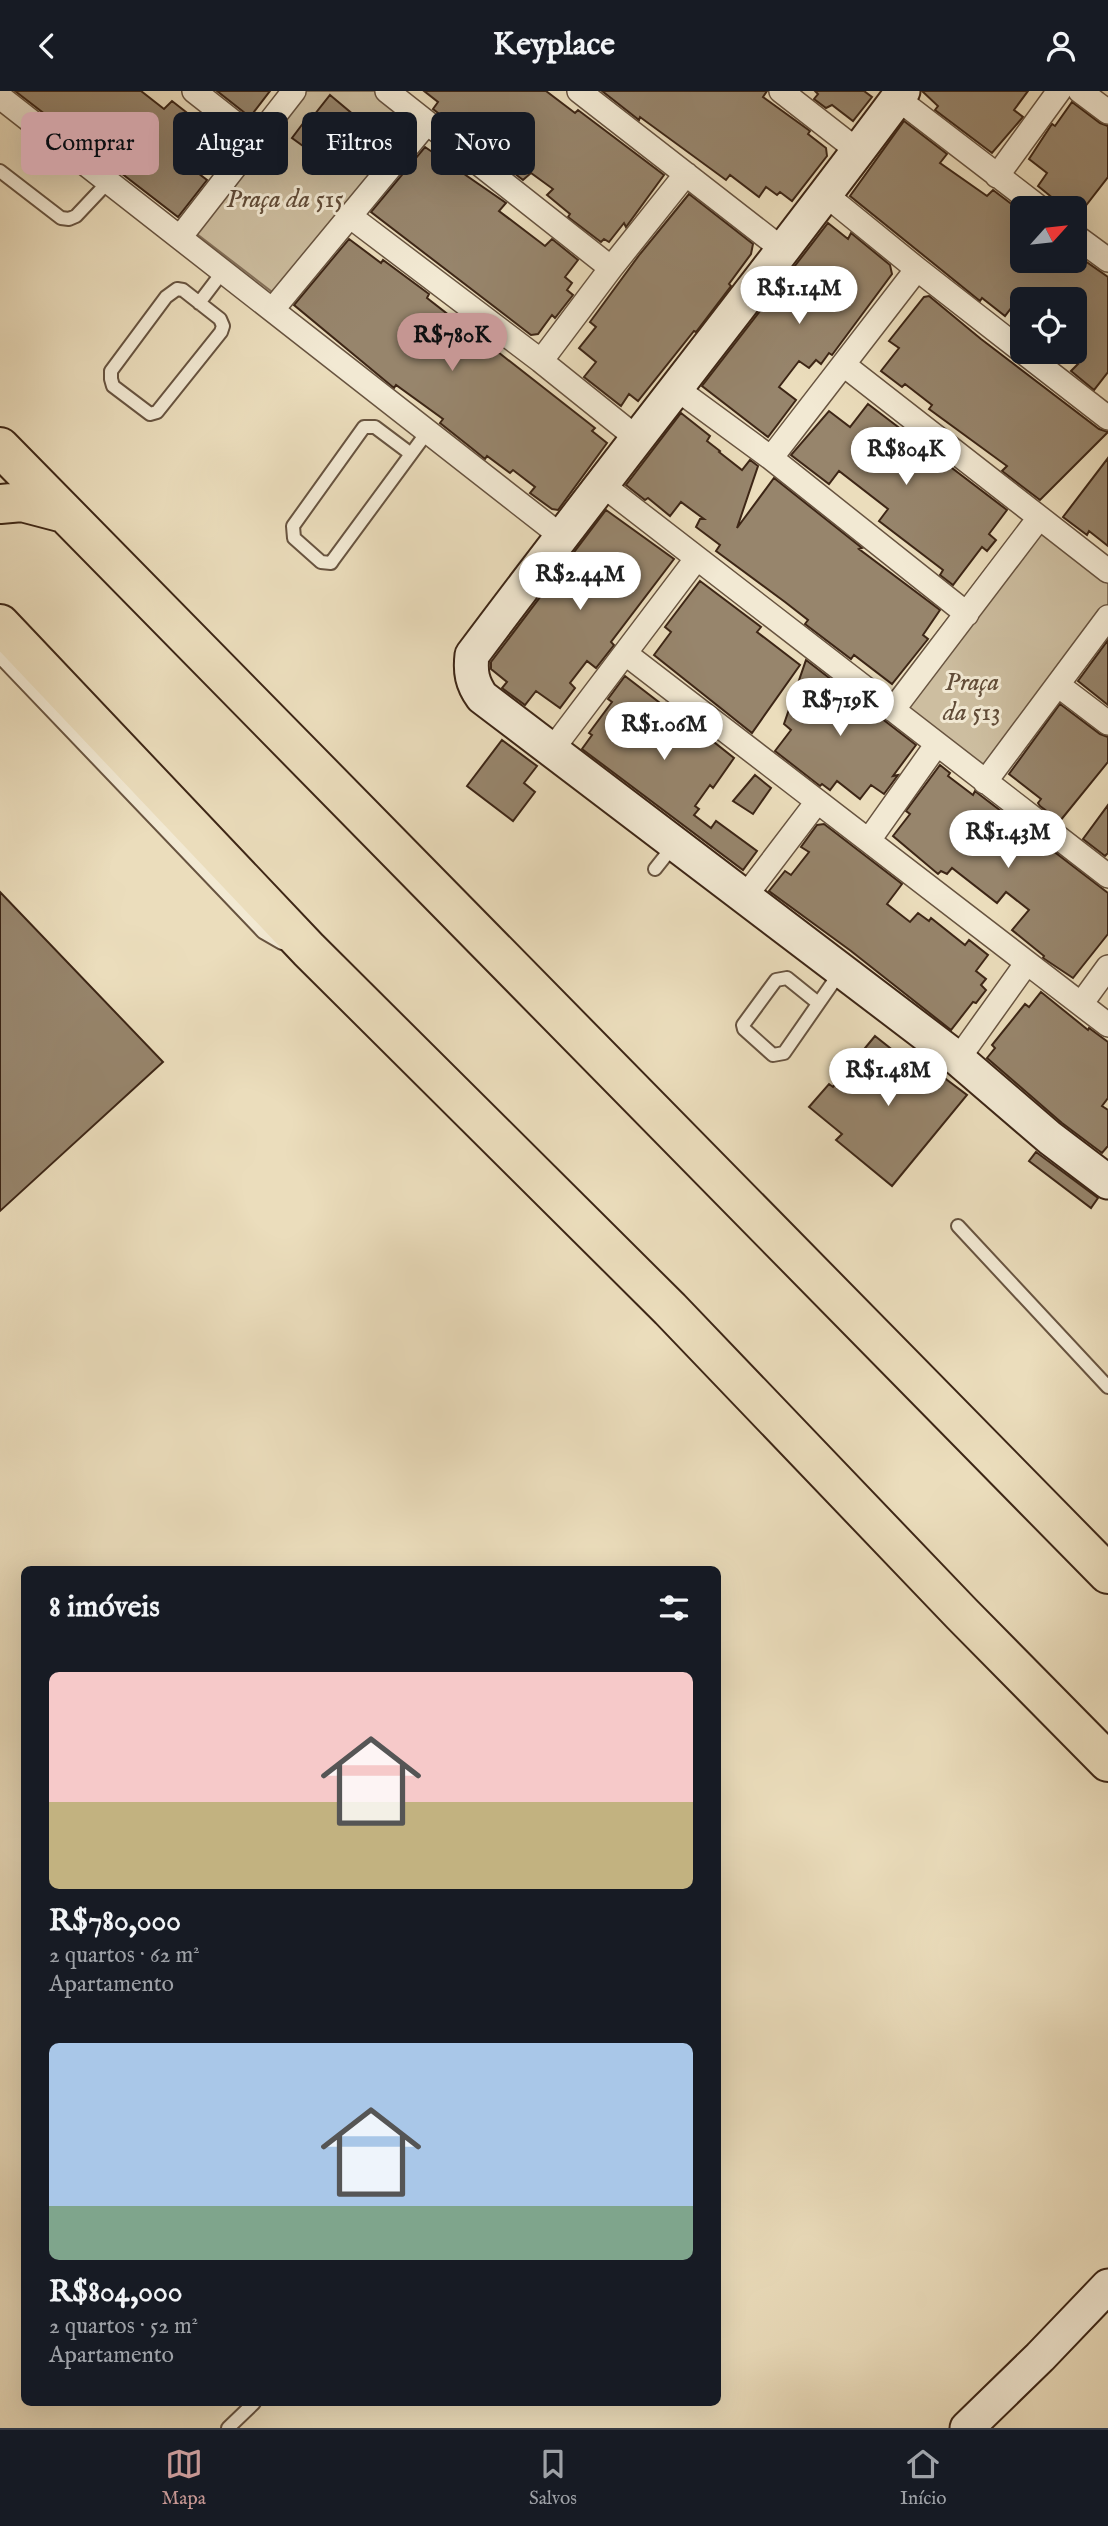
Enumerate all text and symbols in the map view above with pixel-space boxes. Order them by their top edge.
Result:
text: Keyplace [493,25,615,66]
icon: back [28,27,66,65]
icon: person [1042,27,1080,65]
chip: Comprar [21,112,159,175]
chip: Alugar [173,112,288,175]
chip: Filtros [302,112,417,175]
chip: Novo [431,112,535,175]
park label: Praça da 515 [226,183,344,216]
north arrow [1010,196,1087,273]
map controls [1010,196,1087,364]
pin: R$1.14M [734,267,864,326]
text: R$1.14M [756,274,842,303]
button: locate [1010,287,1087,364]
pin: R$780K [395,313,509,373]
text: R$780K [413,321,491,350]
pin: R$804K [849,427,963,487]
text: R$804K [867,435,945,464]
pin: R$2.44M [515,553,645,612]
text: R$2.44M [535,560,625,589]
park label: Praça da 513 [942,666,1001,729]
pin: R$719K [783,679,897,738]
text: R$719K [802,686,878,715]
pin: R$1.06M [599,703,729,762]
text: R$1.06M [621,710,707,739]
pin: R$1.43M [943,811,1073,870]
text: R$1.43M [965,818,1051,847]
pin: R$1.48M [823,1049,953,1108]
text: R$1.48M [845,1056,931,1085]
text: 8 imóveis [49,1589,160,1627]
icon: filters [655,1589,693,1627]
icon: home [308,1718,434,1844]
text: R$780,000 [49,1903,181,1941]
text: 2 quartos · 62 m² [49,1941,200,1970]
text: Apartamento [49,1970,174,1999]
icon: home [308,2089,434,2215]
text: R$804,000 [49,2274,182,2312]
text: 2 quartos · 52 m² [49,2312,198,2341]
text: Apartamento [49,2341,174,2370]
tab: Mapa [161,2445,206,2511]
tab: Salvos [529,2445,577,2511]
tab: Início [900,2445,947,2511]

